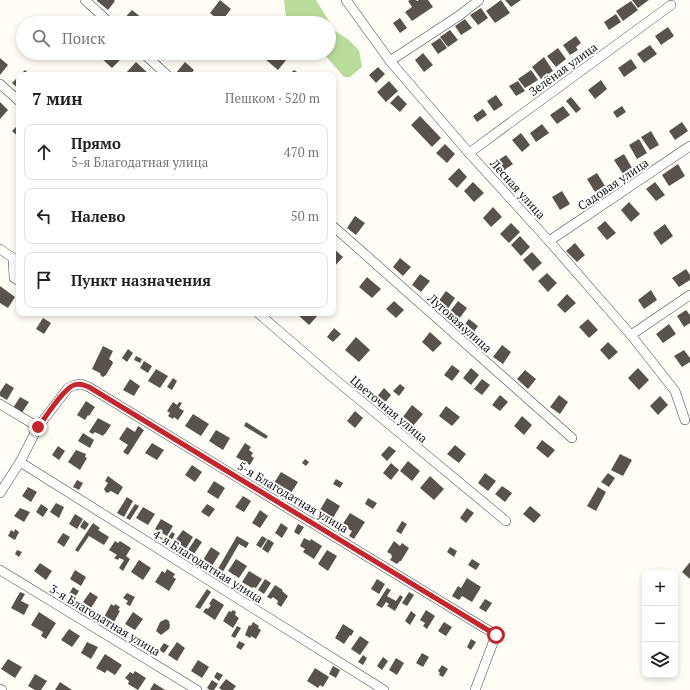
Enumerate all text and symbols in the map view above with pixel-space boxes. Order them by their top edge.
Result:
search box [16,16,336,60]
icon: search [30,27,52,49]
text: Поиск [62,28,105,48]
street label: Зелёная улица [526,39,600,99]
text: 7 мин [32,87,82,110]
text: Пешком · 520 m [225,89,320,107]
text: Прямо [71,133,121,153]
icon: ahead [33,141,55,163]
text: 470 m [284,143,319,161]
text: 5-я Благодатная улица [71,153,208,171]
street label: Лесная улица [487,155,549,222]
street label: Садовая улица [575,155,651,213]
icon: left [33,205,55,227]
text: Налево [71,206,125,226]
text: 50 m [291,207,319,225]
icon: arrive [33,269,55,291]
text: Пункт назначения [71,270,211,290]
street label: Луговая улица [424,290,495,355]
street label: Цветочная улица [347,372,431,446]
route end [29,418,47,436]
street label: 5-я Благодатная улица [235,458,351,536]
street label: 4-я Благодатная улица [150,526,266,606]
map controls [642,570,678,678]
button: + [642,570,678,606]
street label: 3-я Благодатная улица [47,581,163,659]
button: − [642,606,678,642]
route start [487,626,505,644]
button: layers [642,642,678,678]

